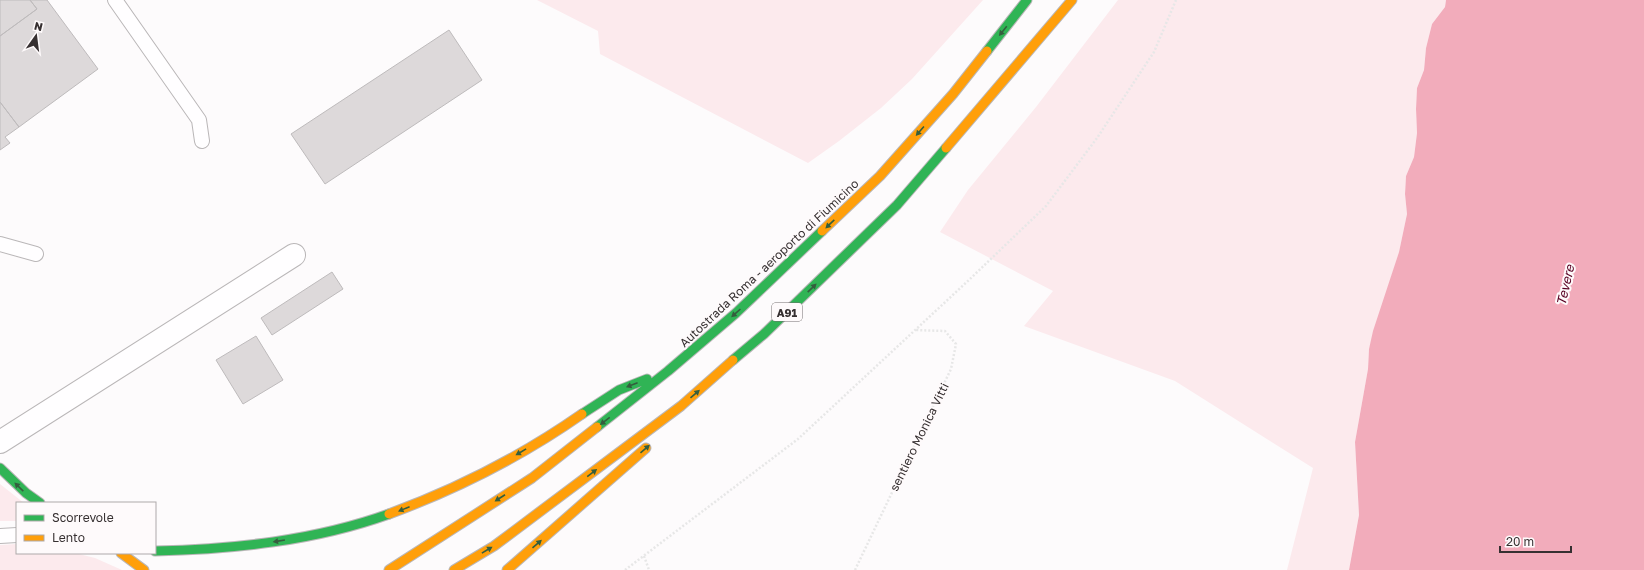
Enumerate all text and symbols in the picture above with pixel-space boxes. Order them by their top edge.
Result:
north arrow [16,16,56,56]
text: N [33,18,44,33]
one-way arrow [999,25,1008,36]
one-way arrow [916,125,925,136]
street label: Autostrada Roma - aeroporto di Fiumicino [676,176,862,350]
one-way arrow [825,219,835,229]
water label: Tevere [1553,262,1578,307]
one-way arrow [807,283,817,293]
road number: A91 [772,303,802,321]
one-way arrow [730,309,741,318]
street label: sentiero Monica Vitti [886,380,952,494]
one-way arrow [626,383,638,389]
one-way arrow [690,390,700,399]
one-way arrow [599,417,610,425]
one-way arrow [640,445,650,454]
one-way arrow [515,449,527,456]
one-way arrow [586,469,597,477]
one-way arrow [14,482,24,492]
one-way arrow [495,495,506,502]
legend [16,502,156,554]
one-way arrow [398,506,410,512]
text: Scorrevole [52,510,114,525]
scale bar [1500,528,1571,554]
text: Lento [52,530,85,545]
text: 20 m [1506,534,1534,549]
one-way arrow [273,538,285,544]
one-way arrow [531,540,542,549]
one-way arrow [481,546,493,553]

